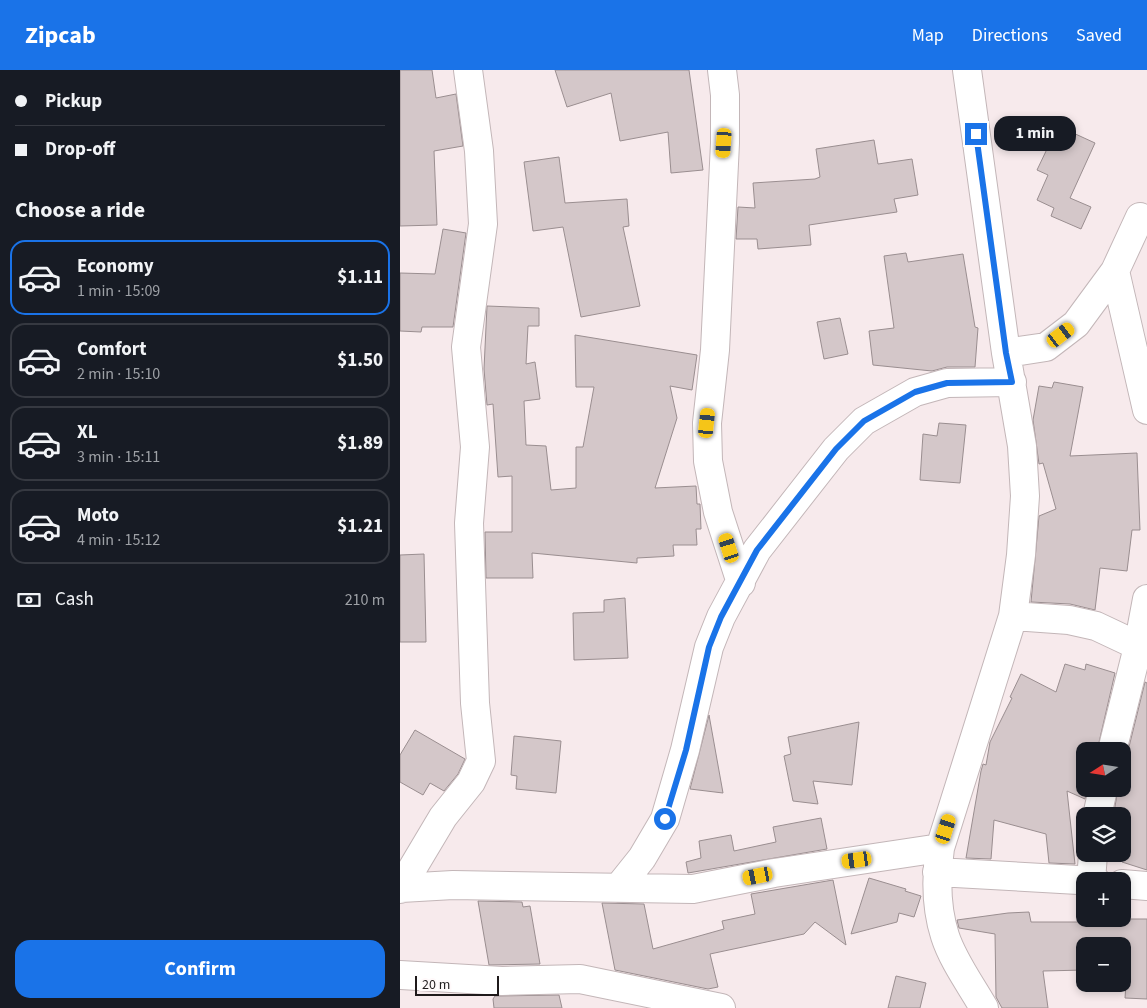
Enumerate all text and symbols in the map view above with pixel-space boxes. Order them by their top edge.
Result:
text: Zipcab [25,18,96,53]
text: Map [912,23,944,48]
text: Directions [972,23,1048,48]
text: Saved [1076,23,1122,48]
text: Pickup [45,88,102,115]
callout: 1 min [994,116,1076,152]
text: 1 min [1016,122,1054,144]
route end [965,123,987,145]
car [715,128,732,158]
text: Drop-off [45,136,115,163]
text: Choose a ride [15,194,145,226]
text: Economy [77,253,154,280]
icon: car [17,255,62,300]
text: $1.11 [337,264,383,291]
text: 1 min · 15:09 [77,280,160,302]
car [1044,320,1077,350]
text: Comfort [77,336,147,363]
icon: car [17,338,62,383]
text: $1.50 [337,347,383,374]
text: 2 min · 15:10 [77,363,160,385]
car [697,407,716,439]
text: XL [77,419,98,446]
icon: car [17,421,62,466]
text: $1.89 [337,430,383,457]
text: 3 min · 15:11 [77,446,160,468]
text: Moto [77,502,119,529]
icon: car [17,504,62,549]
text: $1.21 [337,513,383,540]
text: 4 min · 15:12 [77,529,160,551]
car [717,531,740,565]
icon: cash [15,586,43,614]
text: Cash [55,586,94,613]
text: 210 m [345,589,385,611]
north arrow [1076,742,1131,798]
map controls [1076,742,1131,992]
button: layers [1076,807,1131,862]
route start [654,808,676,830]
car [934,812,957,846]
car [841,850,872,870]
car [741,866,774,886]
button: + [1076,872,1131,927]
button: − [1076,937,1131,992]
button: Confirm [15,940,385,998]
scale bar [415,973,499,996]
text: 20 m [422,975,450,995]

